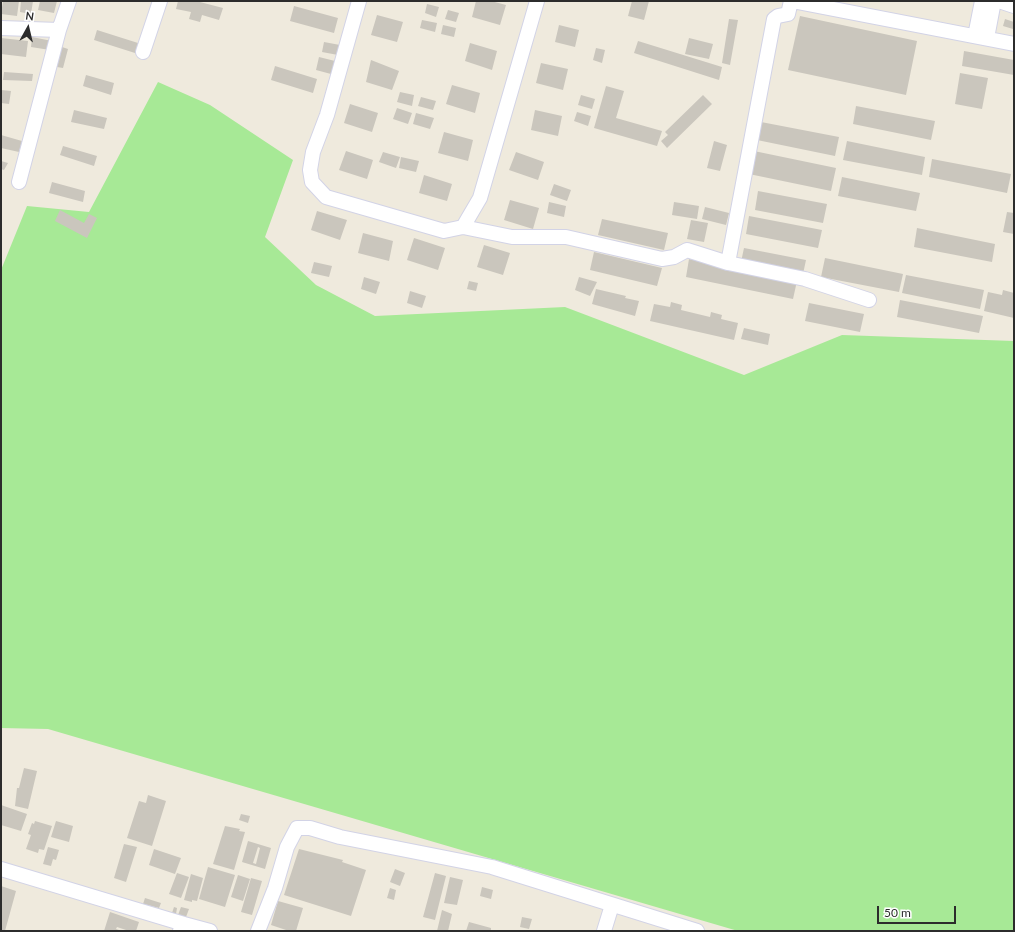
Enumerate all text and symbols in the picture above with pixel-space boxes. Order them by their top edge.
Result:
north arrow [8,8,48,48]
text: N [25,9,35,23]
scale bar [879,898,958,924]
text: 50 m [884,905,911,920]

